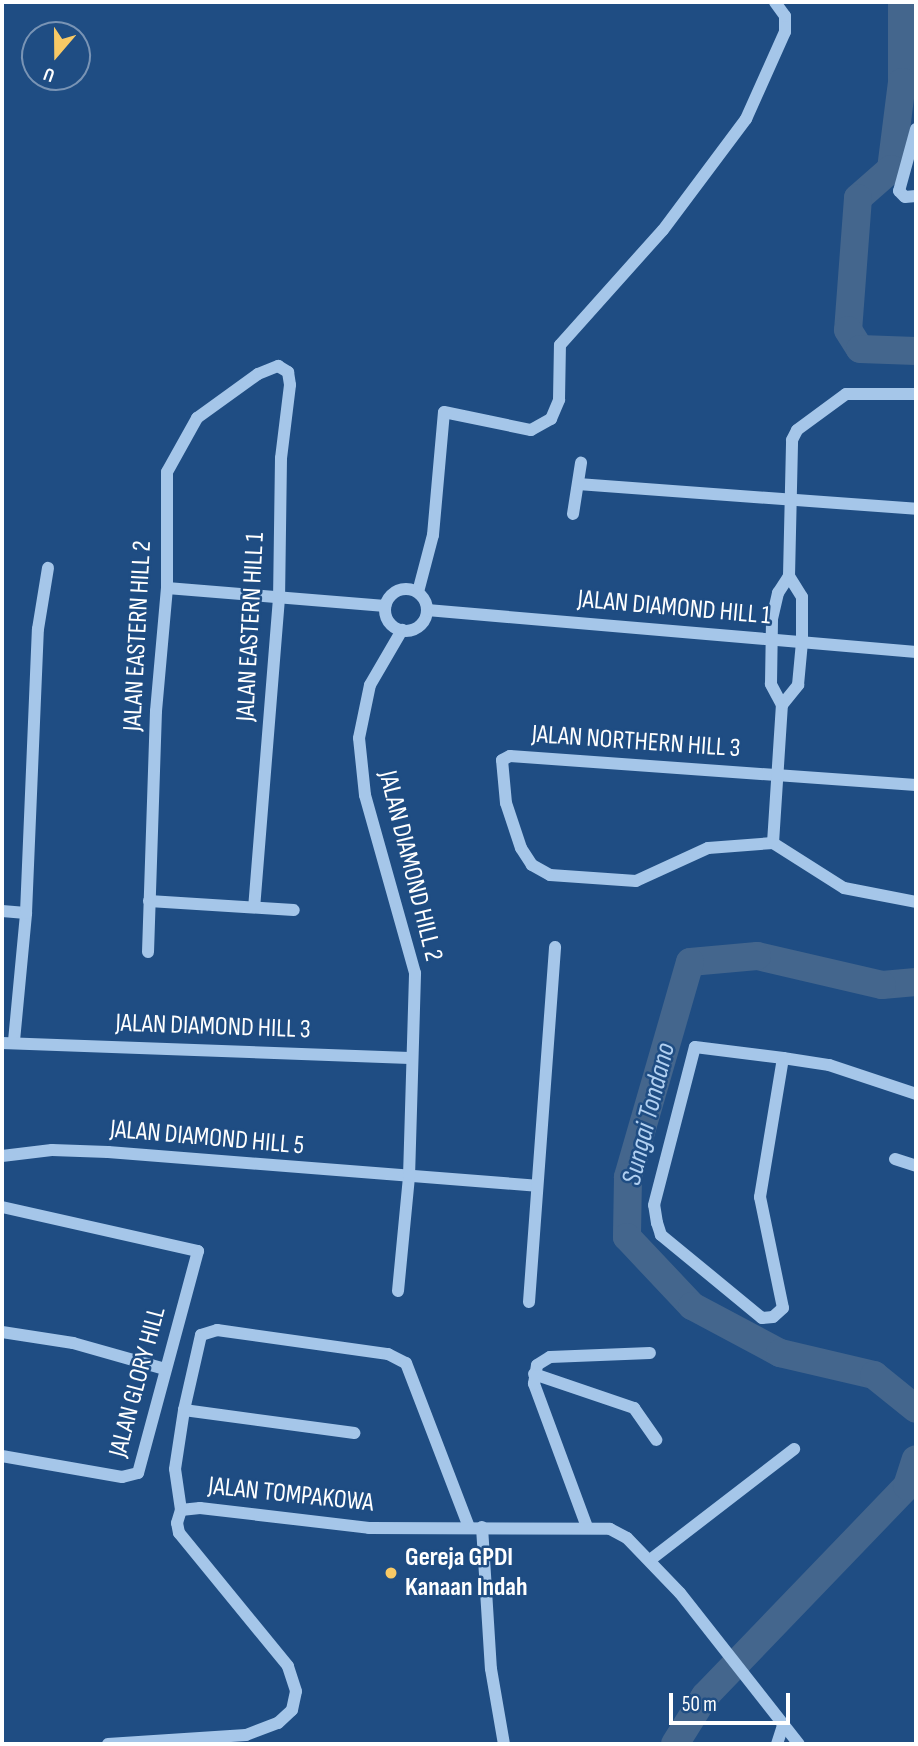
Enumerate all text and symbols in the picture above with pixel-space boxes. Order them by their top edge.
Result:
north arrow [21,21,91,91]
text: U [41,62,58,87]
street label: JALAN EASTERN HILL 1 [230,532,272,722]
street label: JALAN EASTERN HILL 2 [117,540,159,732]
street label: JALAN DIAMOND HILL 1 [576,584,772,632]
street label: JALAN NORTHERN HILL 3 [531,719,741,765]
street label: JALAN DIAMOND HILL 2 [371,768,449,964]
street label: JALAN DIAMOND HILL 3 [115,1008,311,1046]
water label: Sungai Tondano [615,1039,683,1189]
street label: JALAN DIAMOND HILL 5 [109,1114,305,1162]
street label: JALAN GLORY HILL [103,1303,173,1461]
street label: JALAN TOMPAKOWA [207,1471,375,1519]
place label: Gereja GPDI Kanaan Indah [405,1542,528,1604]
marker: Gereja GPDI Kanaan Indah [383,1565,399,1581]
scale bar [673,1680,794,1724]
text: 50 m [682,1692,717,1717]

